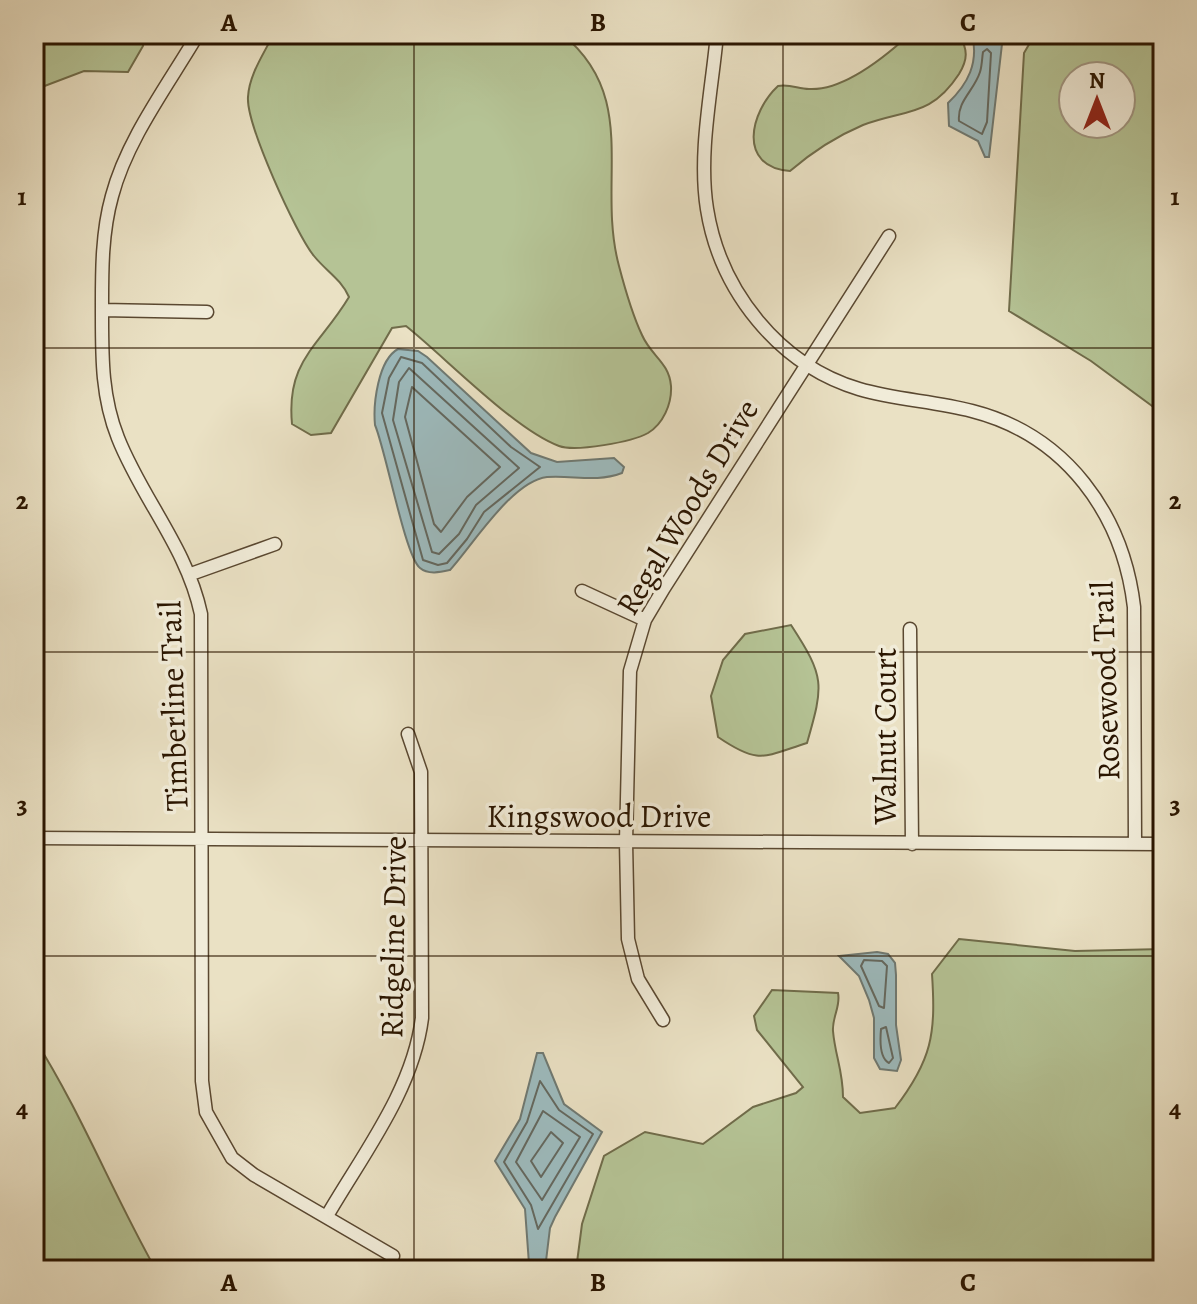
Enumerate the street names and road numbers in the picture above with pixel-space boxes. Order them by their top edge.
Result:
street label: Regal Woods Drive [605,391,769,623]
street label: Rosewood Trail [1080,580,1130,781]
street label: Timberline Trail [147,600,199,812]
street label: Walnut Court [863,647,907,826]
street label: Kingswood Drive [487,794,711,838]
street label: Ridgeline Drive [369,835,417,1039]

